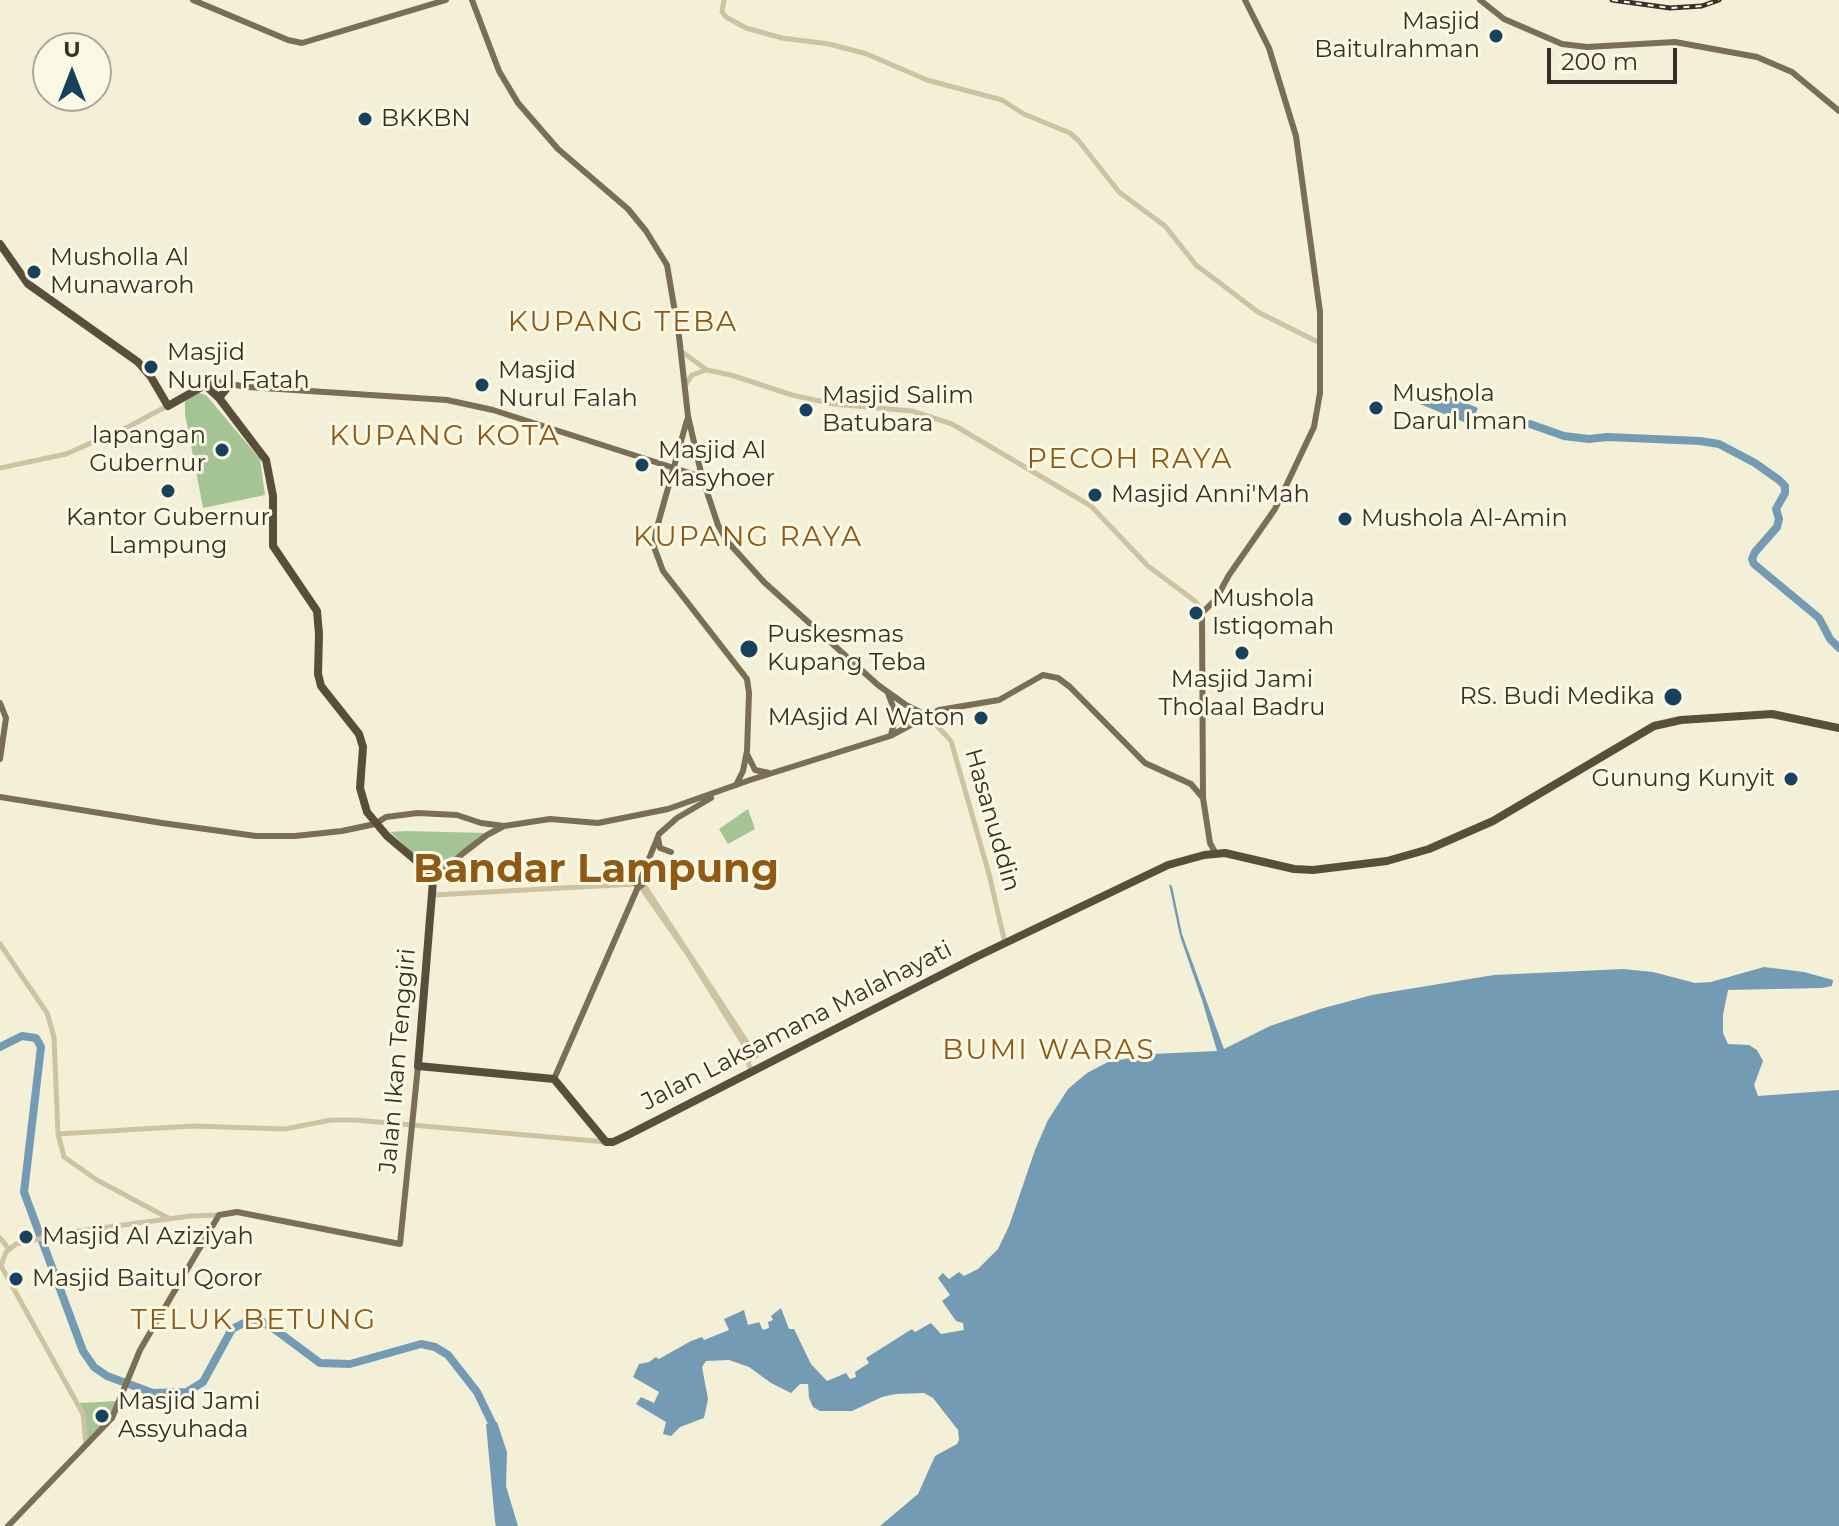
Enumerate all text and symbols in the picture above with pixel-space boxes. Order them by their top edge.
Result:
place label: Masjid Baitulrahman [1314,8,1480,64]
marker: Masjid Baitulrahman [1487,27,1505,45]
north arrow [32,32,112,112]
scale bar [1551,32,1681,82]
text: U [63,36,81,63]
text: 200 m [1561,47,1638,76]
place label: BKKBN [381,105,471,133]
marker: BKKBN [356,110,374,128]
place label: Musholla Al Munawaroh [50,244,195,300]
marker: Musholla Al Munawaroh [25,263,43,281]
district label: KUPANG TEBA [508,306,738,340]
place label: Masjid Nurul Fatah [167,339,310,395]
place label: Masjid Nurul Falah [498,357,638,413]
marker: Masjid Nurul Fatah [142,358,160,376]
marker: Masjid Nurul Falah [473,376,491,394]
place label: Mushola Darul Iman [1392,380,1528,436]
place label: Masjid Salim Batubara [822,382,974,438]
marker: Mushola Darul Iman [1367,399,1385,417]
marker: Masjid Salim Batubara [797,401,815,419]
district label: KUPANG KOTA [329,420,561,454]
place label: lapangan Gubernur [89,422,206,478]
place label: Masjid Al Masyhoer [658,437,775,493]
marker: lapangan Gubernur [213,441,231,459]
district label: PECOH RAYA [1027,443,1233,477]
marker: Masjid Al Masyhoer [633,456,651,474]
place label: Masjid Anni'Mah [1111,481,1310,509]
marker: Kantor Gubernur Lampung [159,482,177,500]
marker: Masjid Anni'Mah [1086,486,1104,504]
place label: Kantor Gubernur Lampung [66,504,270,560]
place label: Mushola Al-Amin [1361,505,1568,533]
marker: Mushola Al-Amin [1336,510,1354,528]
district label: KUPANG RAYA [633,521,863,555]
place label: Mushola Istiqomah [1212,585,1334,641]
marker: Mushola Istiqomah [1187,604,1205,622]
place label: Puskesmas Kupang Teba [767,621,926,677]
marker: Puskesmas Kupang Teba [738,638,760,660]
marker: Masjid Jami Tholaal Badru [1233,644,1251,662]
place label: Masjid Jami Tholaal Badru [1159,666,1325,722]
place label: RS. Budi Medika [1459,683,1655,711]
marker: RS. Budi Medika [1662,686,1684,708]
place label: MAsjid Al Waton [768,704,965,732]
marker: MAsjid Al Waton [972,709,990,727]
street label: Hasanuddin [958,745,1026,895]
place label: Gunung Kunyit [1592,765,1775,793]
marker: Gunung Kunyit [1782,770,1800,788]
district label: Bandar Lampung [413,846,779,894]
street label: Jalan Laksamana Malahayati [637,935,957,1117]
street label: Jalan Ikan Tenggiri [374,947,422,1175]
district label: BUMI WARAS [942,1034,1156,1068]
place label: Masjid Al Aziziyah [42,1223,254,1251]
marker: Masjid Al Aziziyah [17,1228,35,1246]
place label: Masjid Baitul Qoror [32,1265,263,1293]
marker: Masjid Baitul Qoror [7,1270,25,1288]
district label: TELUK BETUNG [131,1304,377,1338]
place label: Masjid Jami Assyuhada [118,1388,260,1444]
marker: Masjid Jami Assyuhada [93,1407,111,1425]

